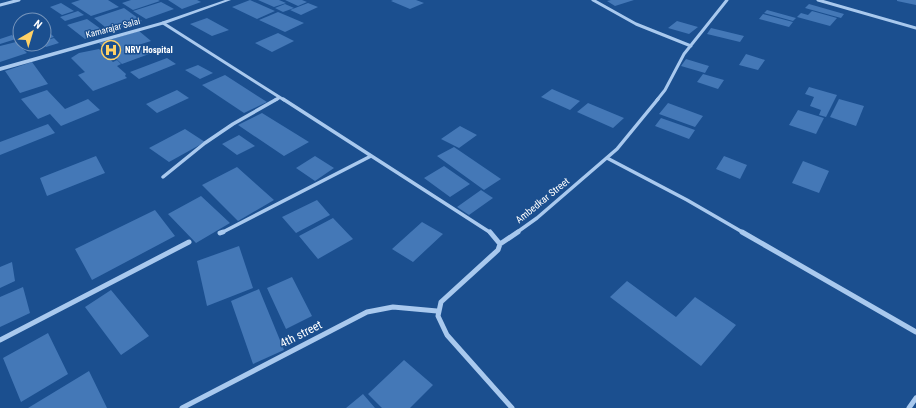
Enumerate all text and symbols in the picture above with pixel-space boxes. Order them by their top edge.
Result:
north arrow [12,12,52,52]
street label: Kamarajar Salai [85,16,141,40]
text: N [31,17,45,32]
hospital icon: NRV Hospital [100,39,122,61]
place label: NRV Hospital [125,45,173,55]
street label: Ambedkar Street [513,175,571,225]
street label: 4th street [278,317,325,351]

